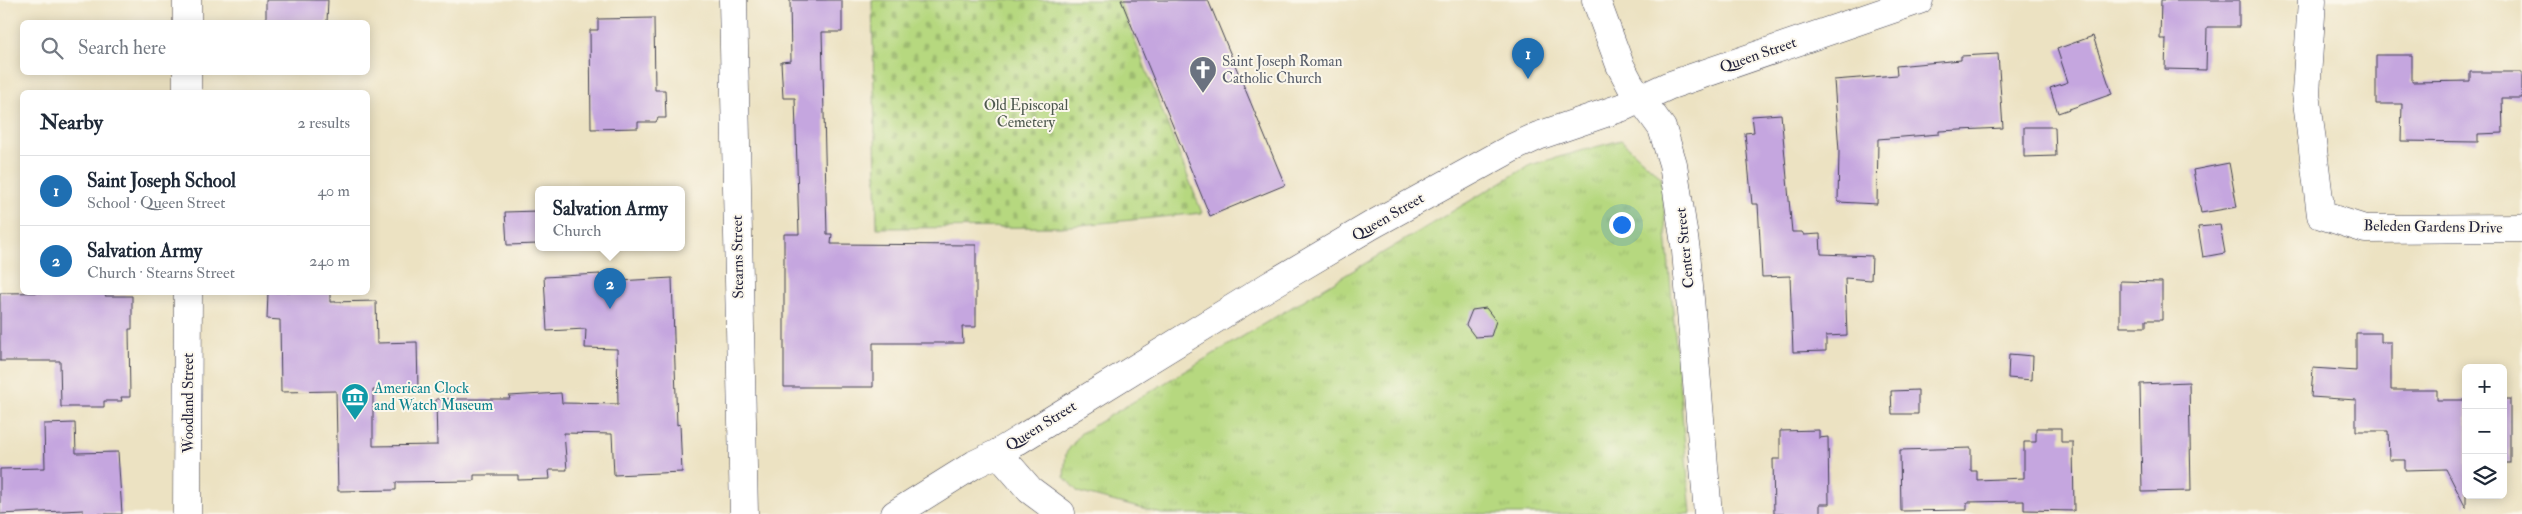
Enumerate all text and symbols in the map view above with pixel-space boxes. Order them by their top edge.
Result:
search box [20,20,370,75]
street label: Queen Street [1717,33,1799,77]
icon: search [38,34,66,62]
text: Search here [78,36,166,60]
pin: 1 [1512,38,1544,79]
place label: Saint Joseph Roman Catholic Church [1222,52,1343,88]
church icon: Saint Joseph Roman Catholic Church [1188,55,1218,94]
park label: Old Episcopal Cemetery [984,96,1069,132]
text: Nearby [40,109,103,136]
text: 2 results [297,113,350,133]
text: Saint Joseph School [87,169,236,193]
text: 1 [53,181,59,201]
text: 40 m [317,181,350,201]
popup [535,186,685,251]
street label: Queen Street [1349,189,1428,245]
text: School · Queen Street [87,193,225,213]
text: Salvation Army [552,197,668,221]
street label: Center Street [1671,207,1699,289]
your location [1609,212,1635,238]
street label: Stearns Street [728,215,748,299]
street label: Beleden Gardens Drive [2363,216,2503,238]
text: Church [552,221,601,241]
text: Salvation Army [87,239,202,263]
text: 2 [52,251,60,271]
text: 240 m [309,251,350,271]
text: Church · Stearns Street [87,263,235,283]
pin: 2 [594,268,626,309]
street label: Woodland Street [179,353,198,454]
map controls [2462,364,2507,499]
button: + [2462,364,2507,409]
place label: American Clock and Watch Museum [373,379,494,415]
museum icon: American Clock and Watch Museum [340,382,370,421]
street label: Queen Street [1002,397,1080,455]
button: − [2462,409,2507,454]
button: layers [2462,454,2507,499]

